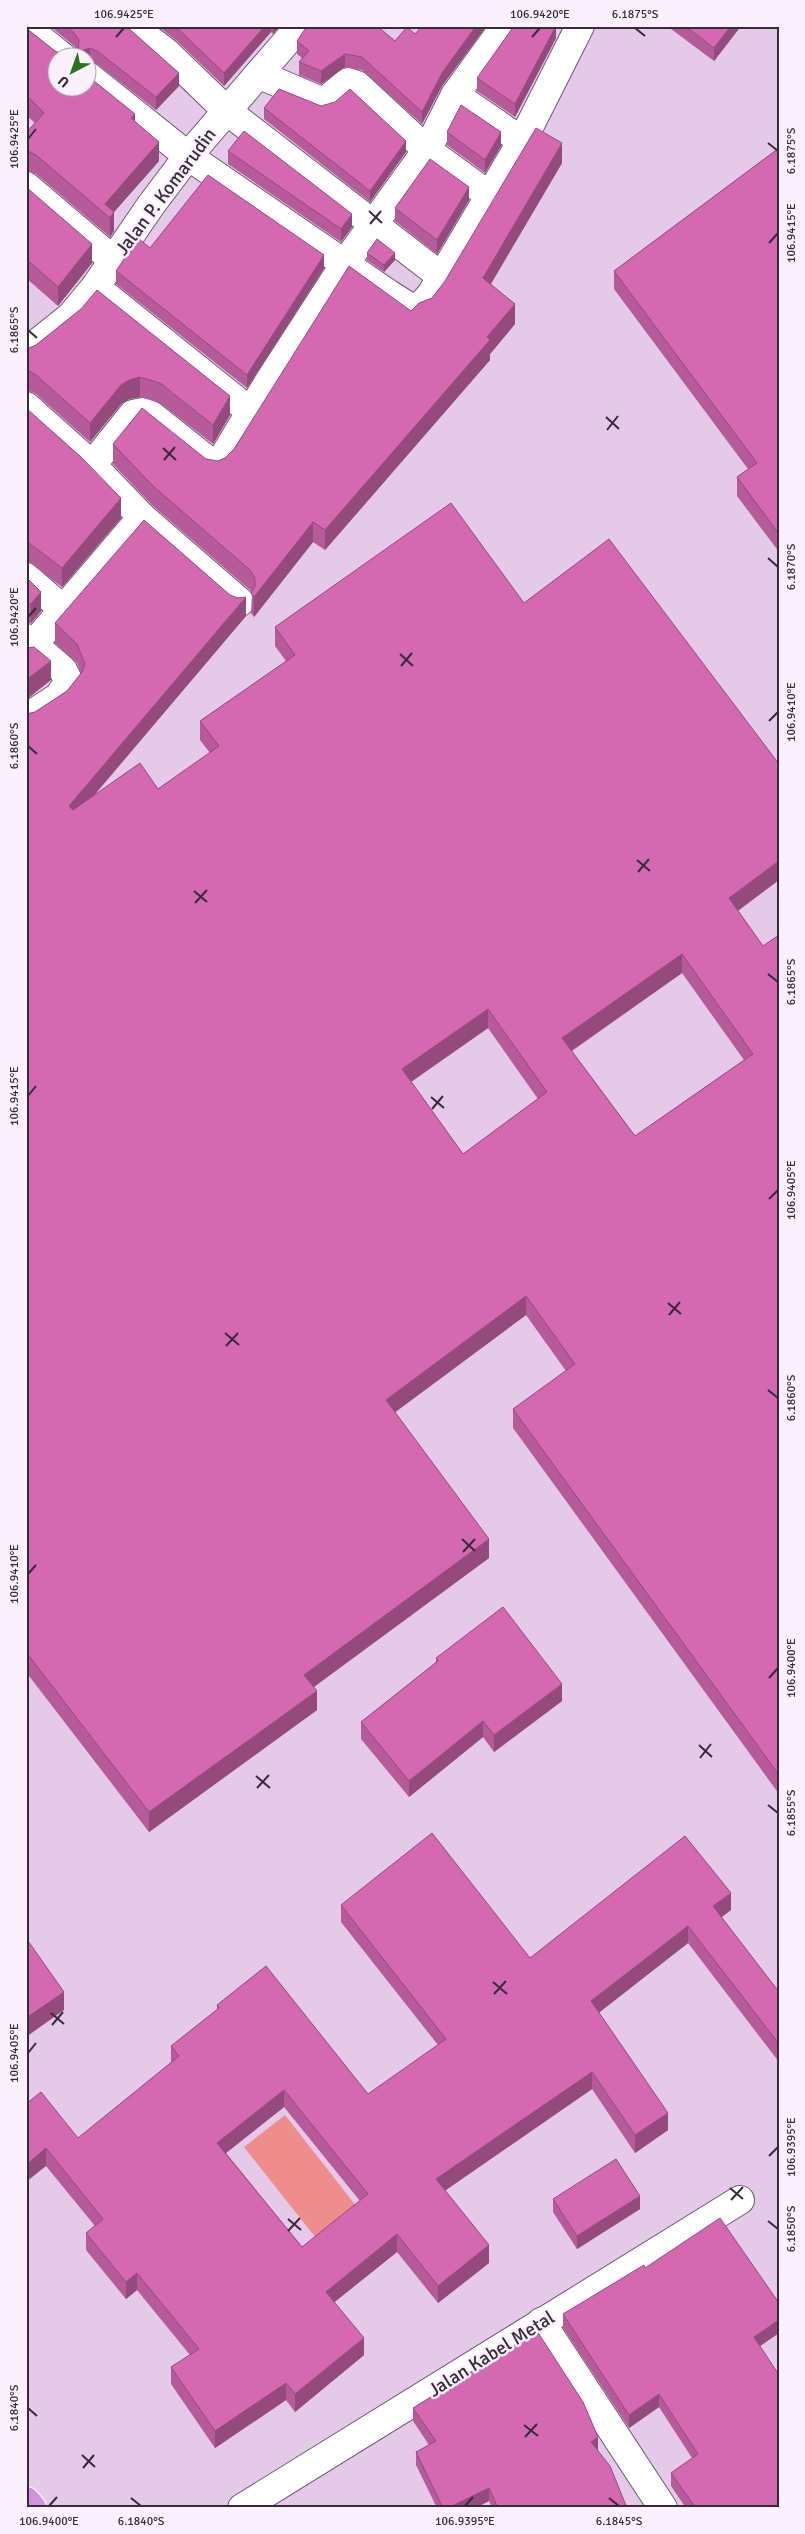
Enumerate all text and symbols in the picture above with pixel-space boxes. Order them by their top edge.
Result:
text: 106.9425°E [94,7,154,22]
text: 106.9420°E [510,7,570,22]
text: 6.1875°S [612,7,659,22]
north arrow [48,48,98,98]
text: U [55,72,73,91]
text: 106.9425°E [7,109,22,169]
street label: Jalan P. Komarudin [110,123,222,260]
text: 6.1875°S [784,127,799,174]
text: 106.9415°E [784,203,799,263]
text: 6.1865°S [7,306,22,353]
text: 6.1870°S [784,543,799,590]
text: 106.9420°E [7,587,22,647]
text: 106.9410°E [784,682,799,742]
text: 6.1860°S [7,722,22,769]
text: 6.1865°S [784,958,799,1005]
text: 106.9415°E [7,1066,22,1126]
text: 106.9405°E [784,1160,799,1220]
text: 6.1860°S [784,1374,799,1421]
text: 106.9410°E [7,1544,22,1604]
text: 106.9400°E [784,1638,799,1698]
text: 6.1855°S [784,1789,799,1836]
text: 106.9405°E [7,2023,22,2083]
text: 106.9395°E [784,2117,799,2177]
text: 6.1850°S [784,2205,799,2252]
street label: Jalan Kabel Metal [424,2305,559,2402]
text: 6.1840°S [7,2384,22,2431]
text: 106.9400°E [19,2514,79,2529]
text: 6.1840°S [118,2514,165,2529]
text: 106.9395°E [435,2514,495,2529]
text: 6.1845°S [596,2514,643,2529]

